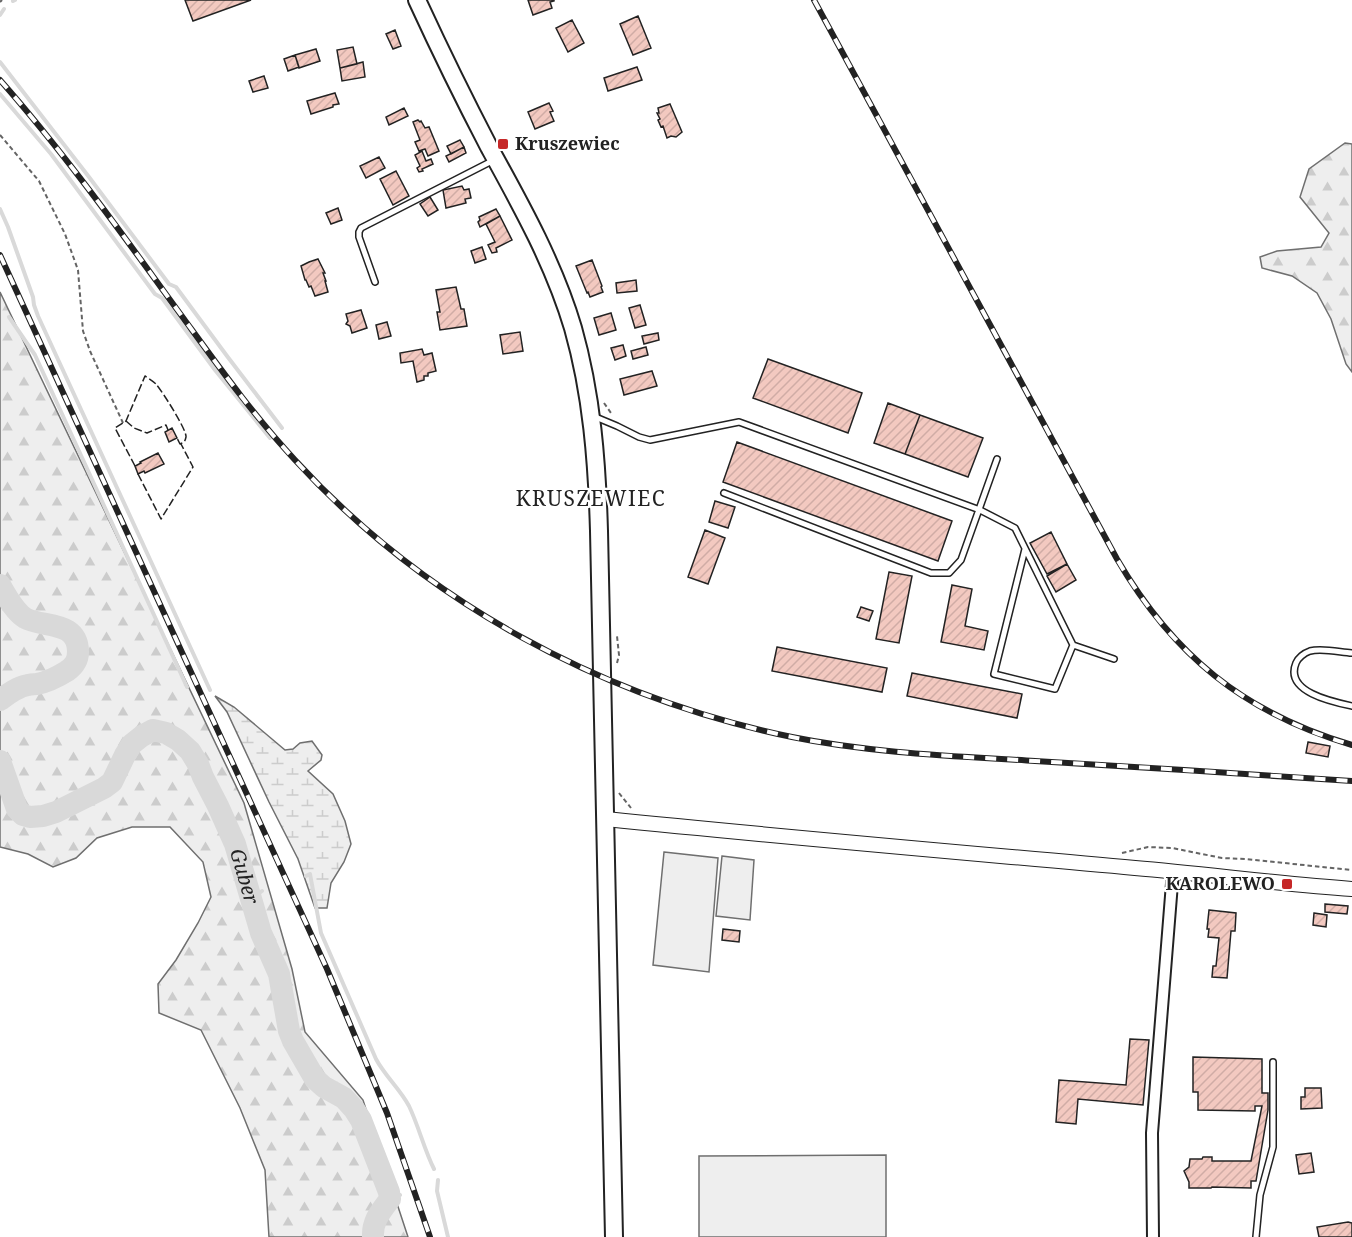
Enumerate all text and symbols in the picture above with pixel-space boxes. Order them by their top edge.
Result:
place label: Kruszewiec [515,131,620,155]
marker: Kruszewiec [496,137,510,151]
district label: KRUSZEWIEC [516,484,666,512]
water label: Guber [224,845,266,908]
place label: KAROLEWO [1165,871,1275,895]
marker: KAROLEWO [1280,877,1294,891]

